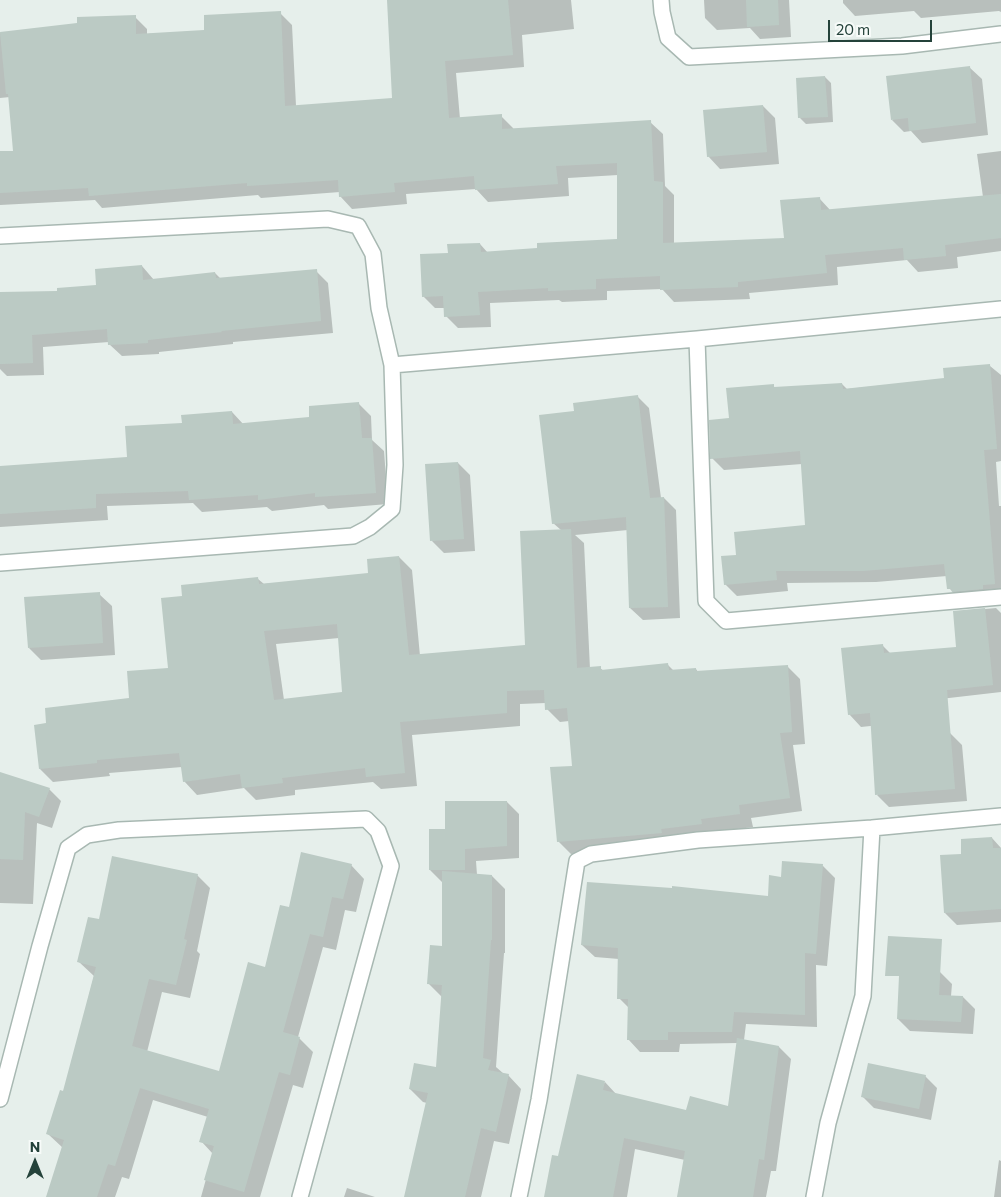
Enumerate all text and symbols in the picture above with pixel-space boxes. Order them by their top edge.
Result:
scale bar [831,10,935,42]
text: 20 m [836,20,870,38]
north arrow [10,1137,60,1187]
text: N [30,1138,40,1155]

